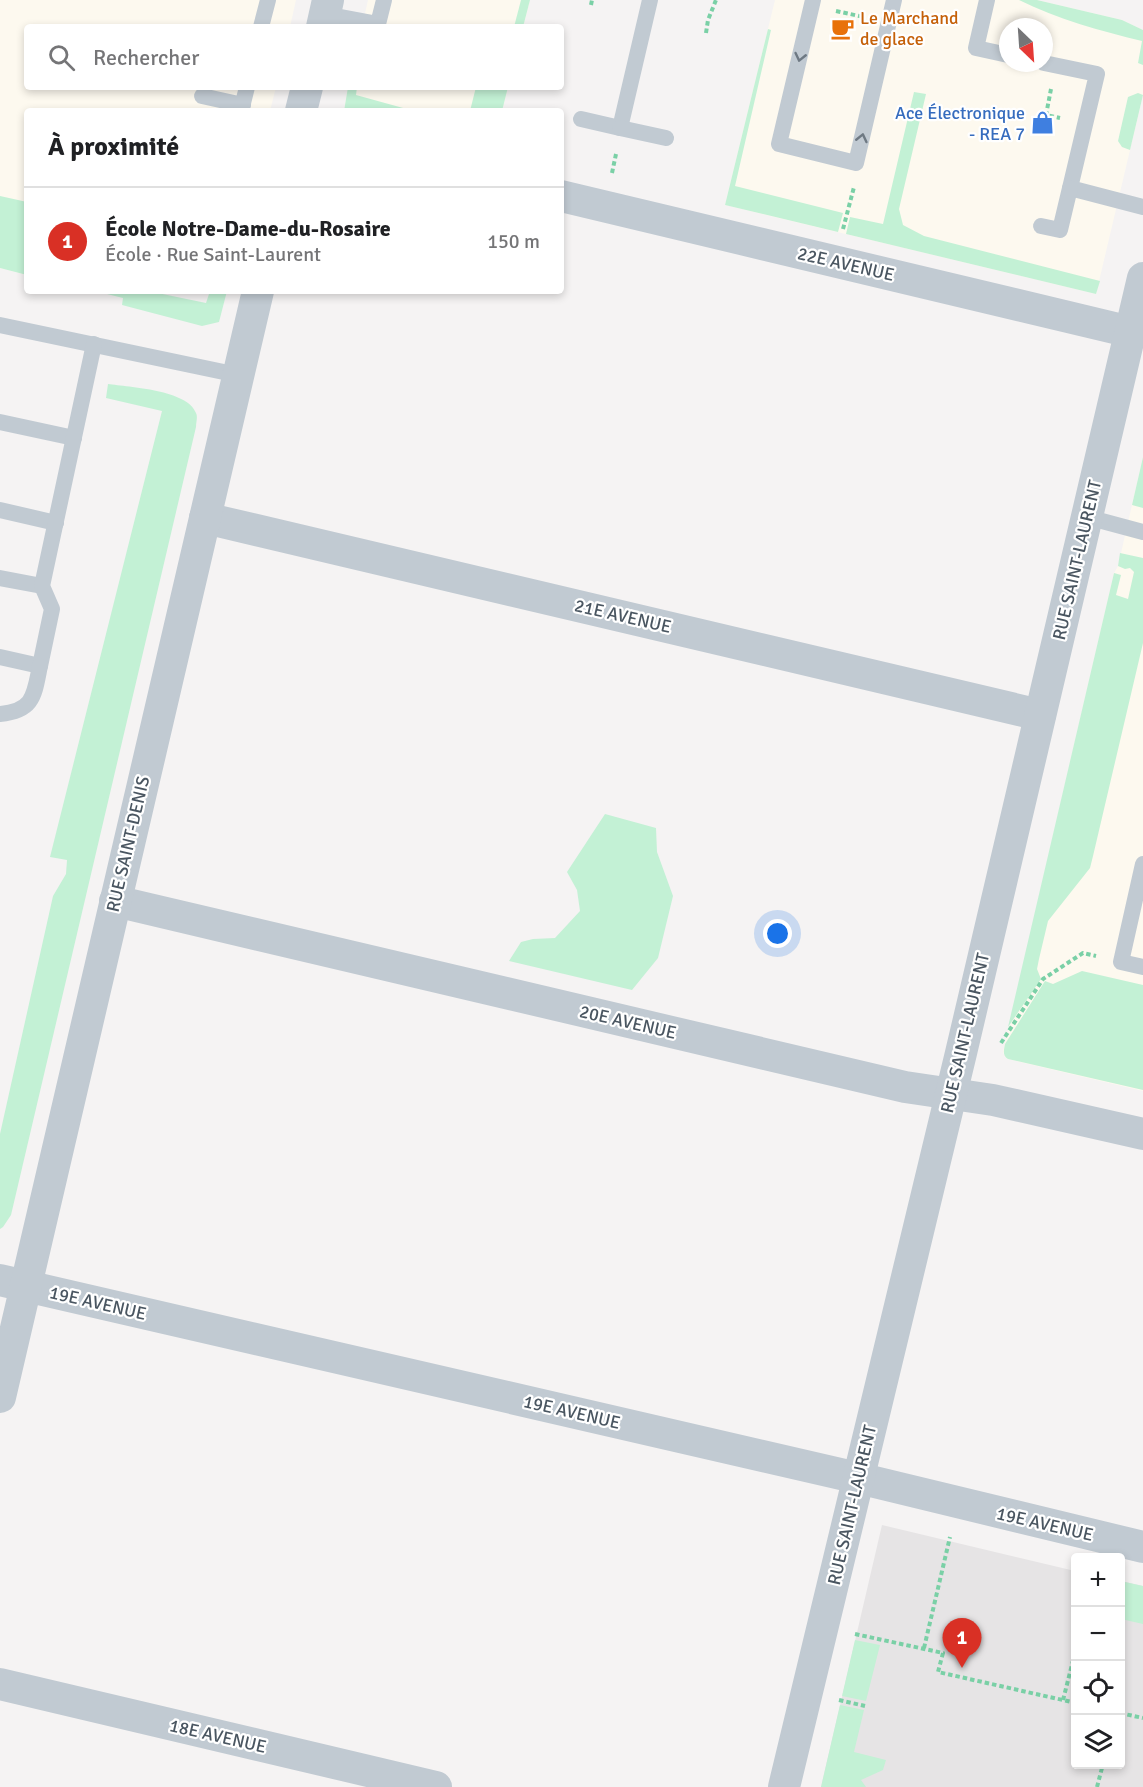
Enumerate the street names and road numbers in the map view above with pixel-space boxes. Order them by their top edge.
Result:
street label: 22E AVENUE [795,242,897,286]
street label: RUE SAINT-LAURENT [1048,478,1106,642]
street label: 21E AVENUE [572,594,674,638]
street label: RUE SAINT-DENIS [102,774,154,914]
street label: RUE SAINT-LAURENT [936,951,994,1115]
street label: 20E AVENUE [577,1000,679,1044]
street label: 19E AVENUE [47,1281,149,1325]
street label: 19E AVENUE [521,1390,623,1434]
street label: RUE SAINT-LAURENT [823,1423,881,1587]
street label: 19E AVENUE [994,1502,1096,1546]
street label: 18E AVENUE [167,1714,269,1758]

